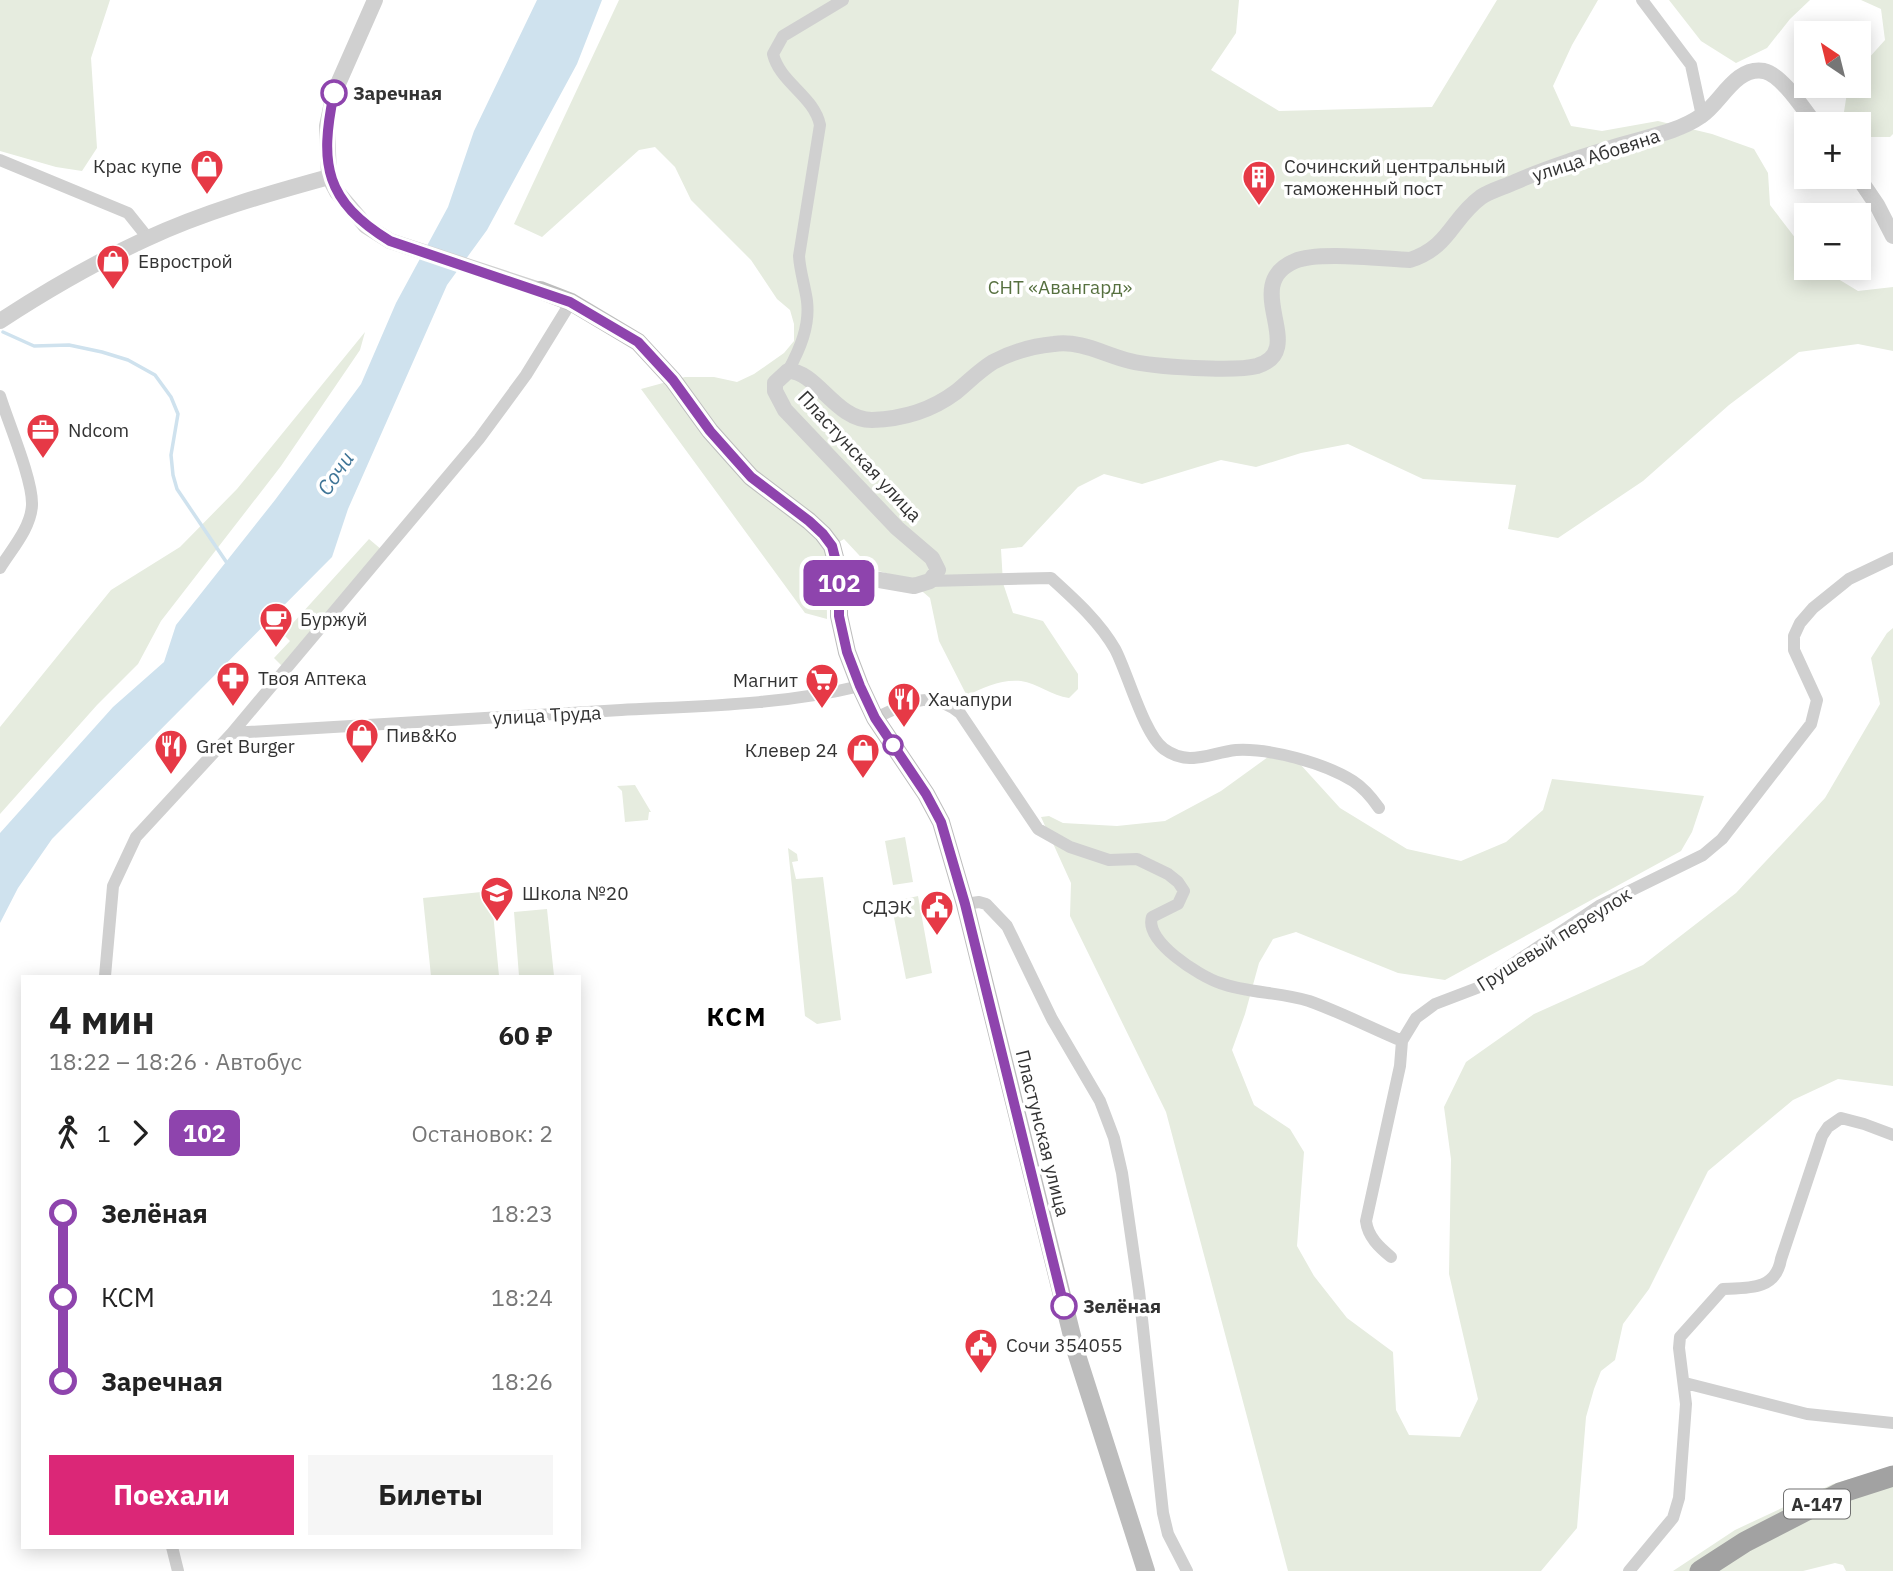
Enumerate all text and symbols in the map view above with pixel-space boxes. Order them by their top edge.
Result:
north arrow [1794,21,1871,98]
map controls [1794,21,1871,280]
marker: Заречная [321,80,347,106]
place label: Заречная [353,81,442,105]
button: + [1794,112,1871,189]
street label: улица Абовяна [1529,123,1663,187]
shop icon: Крас купе [188,147,226,196]
place label: Крас купе [93,154,182,178]
place label: Сочинский центральный таможенный пост [1284,154,1506,200]
building icon: Сочинский центральный таможенный пост [1240,158,1278,207]
button: − [1794,203,1871,280]
shop icon: Еврострой [94,242,132,291]
place label: Еврострой [138,249,233,273]
park label: СНТ «Авангард» [988,275,1133,299]
street label: Пластунская улица [793,385,927,527]
office icon: Ndcom [24,411,62,460]
place label: Ndcom [68,418,129,442]
water label: Сочи [310,446,360,500]
line badge: 102 [799,560,879,606]
text: 102 [817,567,861,599]
cafe icon: Буржуй [257,600,295,649]
place label: Буржуй [300,607,367,631]
pharmacy icon: Твоя Аптека [214,659,252,708]
supermarket icon: Магнит [803,661,841,710]
place label: Твоя Аптека [258,666,367,690]
place label: Магнит [733,668,798,692]
restaurant icon: Хачапури [885,680,923,729]
place label: Хачапури [928,687,1012,711]
street label: улица Труда [492,700,602,730]
shop icon: Пив&Ко [343,716,381,765]
place label: Пив&Ко [386,723,457,747]
restaurant icon: Gret Burger [152,727,190,776]
shop icon: Клевер 24 [844,731,882,780]
place label: Gret Burger [196,734,295,758]
unlabelled marker [883,735,903,755]
place label: Клевер 24 [745,738,838,762]
school or university icon: Школа №20 [478,874,516,923]
place label: Школа №20 [522,881,629,905]
street label: Грушевый переулок [1472,882,1636,996]
public building icon: СДЭК [918,888,956,937]
place label: СДЭК [862,895,912,919]
text: 4 мин [49,995,155,1044]
district label: КСМ [706,999,768,1033]
text: 60 ₽ [498,1018,553,1052]
text: 18:22 – 18:26 · Автобус [49,1046,302,1076]
street label: Пластунская улица [1011,1047,1075,1219]
icon: walk [49,1114,87,1152]
icon: forward [121,1114,159,1152]
text: 102 [183,1117,226,1149]
text: 1 [97,1118,111,1148]
text: Остановок: 2 [412,1118,553,1148]
text: Зелёная [101,1196,208,1230]
text: 18:23 [491,1198,553,1228]
text: КСМ [101,1280,155,1314]
text: 18:24 [491,1282,553,1312]
marker: Зелёная [1051,1293,1077,1319]
place label: Зелёная [1083,1294,1161,1318]
public building icon: Сочи 354055 [962,1326,1000,1375]
place label: Сочи 354055 [1006,1333,1123,1357]
text: Заречная [101,1364,223,1398]
text: 18:26 [491,1366,553,1396]
button: Поехали [49,1455,294,1535]
button: Билеты [308,1455,553,1535]
road number: А-147 [1784,1490,1850,1518]

